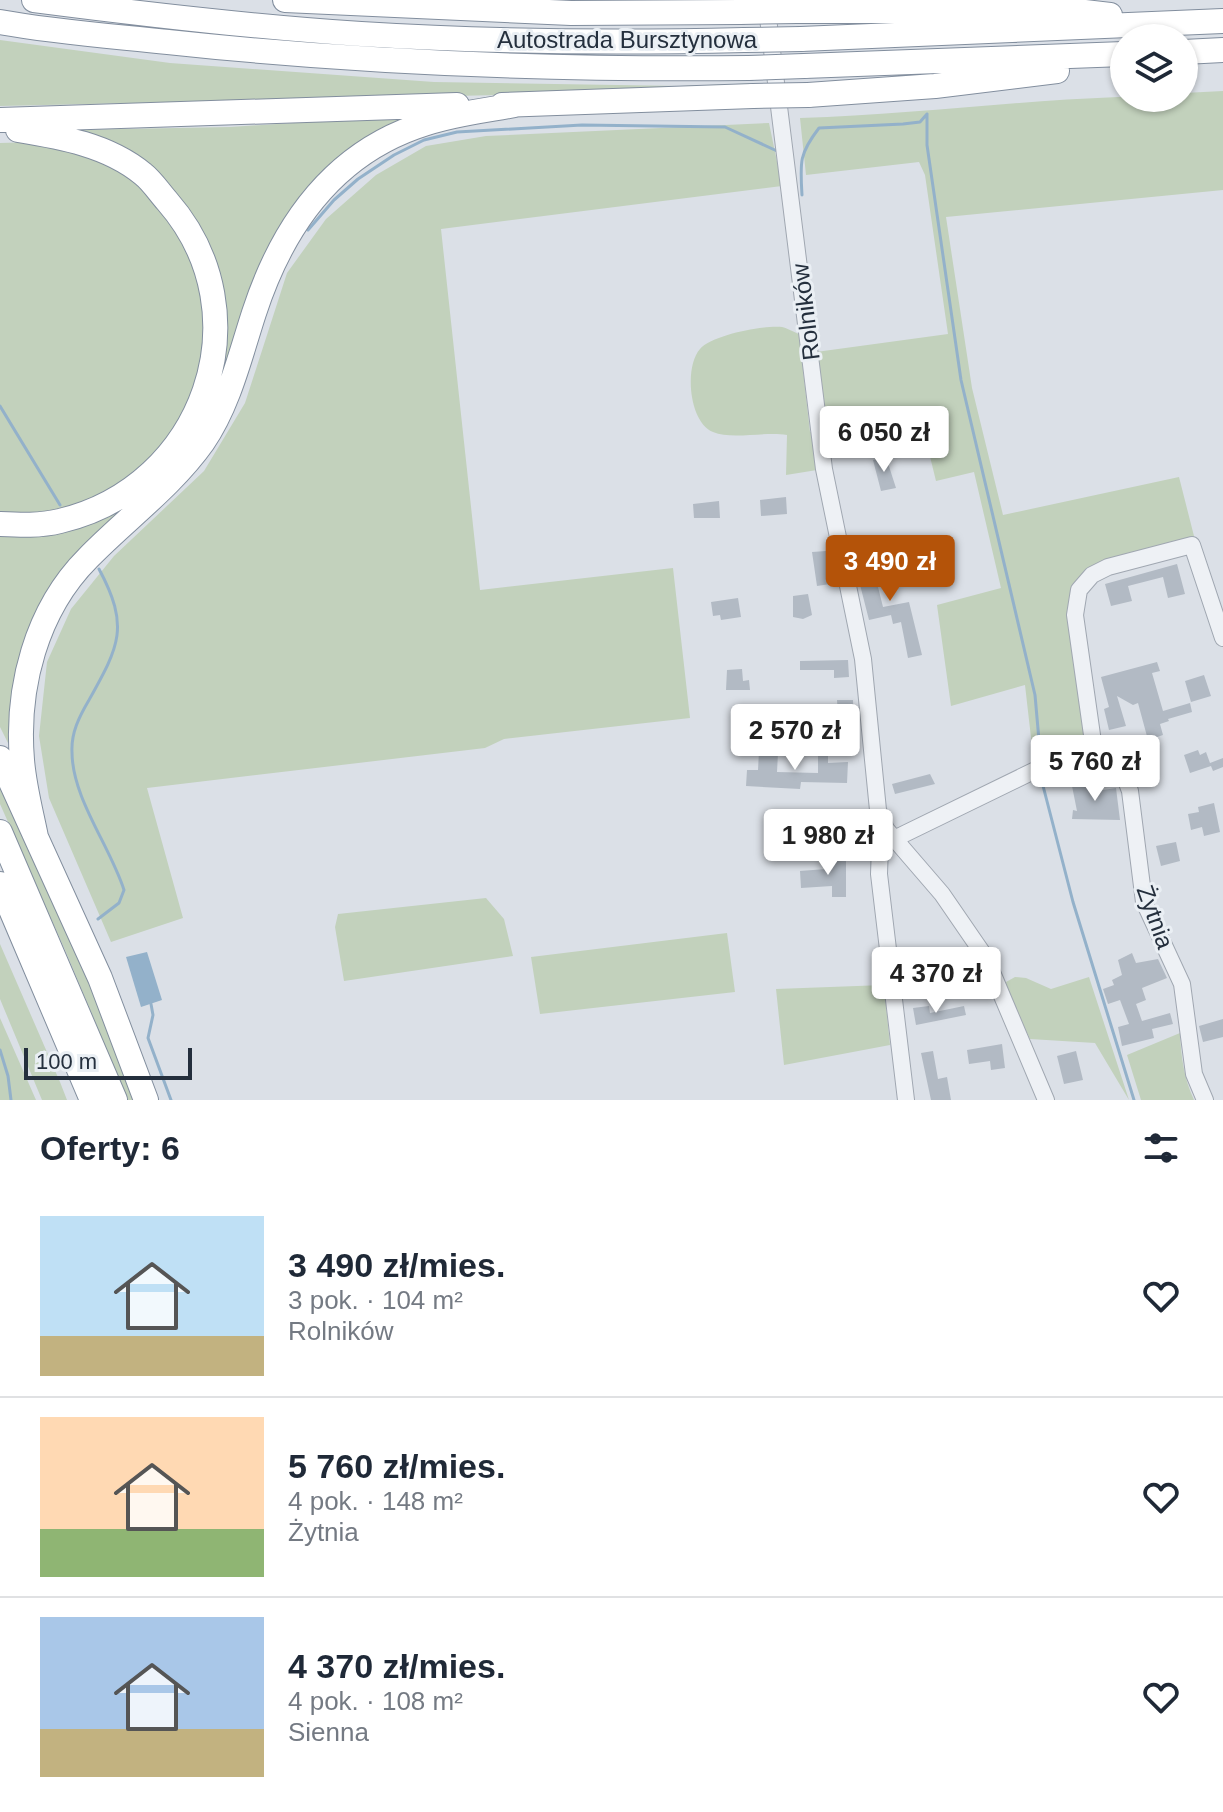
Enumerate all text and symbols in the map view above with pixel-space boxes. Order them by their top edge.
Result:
map controls [1110,24,1198,112]
button: layers [1110,24,1198,112]
street label: Autostrada Bursztynowa [497,26,758,53]
street label: Rolników [786,261,825,362]
pin: 6 050 zł [801,406,967,474]
text: 6 050 zł [838,417,930,447]
pin: 3 490 zł [807,535,973,603]
text: 3 490 zł [844,546,936,576]
pin: 2 570 zł [712,704,878,772]
text: 2 570 zł [749,715,841,745]
pin: 5 760 zł [1012,735,1178,803]
text: 5 760 zł [1049,746,1141,776]
pin: 1 980 zł [745,809,911,877]
text: 1 980 zł [782,820,874,850]
street label: Żytnia [1132,882,1180,953]
pin: 4 370 zł [853,947,1019,1015]
text: 4 370 zł [890,958,982,988]
scale bar [24,1044,192,1080]
text: 100 m [36,1049,97,1074]
icon: filters [1139,1126,1183,1170]
text: Oferty: 6 [40,1129,180,1167]
text: 3 490 zł/mies. [288,1246,505,1284]
icon: home [104,1248,200,1344]
icon: heart [1139,1274,1183,1318]
text: 3 pok. · 104 m² [288,1285,463,1315]
text: Rolników [288,1316,394,1346]
text: 5 760 zł/mies. [288,1447,505,1485]
icon: home [104,1449,200,1545]
icon: heart [1139,1475,1183,1519]
text: 4 pok. · 148 m² [288,1486,463,1516]
text: Żytnia [288,1517,359,1547]
text: 4 370 zł/mies. [288,1647,505,1685]
icon: home [104,1649,200,1745]
icon: heart [1139,1675,1183,1719]
text: 4 pok. · 108 m² [288,1686,463,1716]
text: Sienna [288,1717,369,1747]

